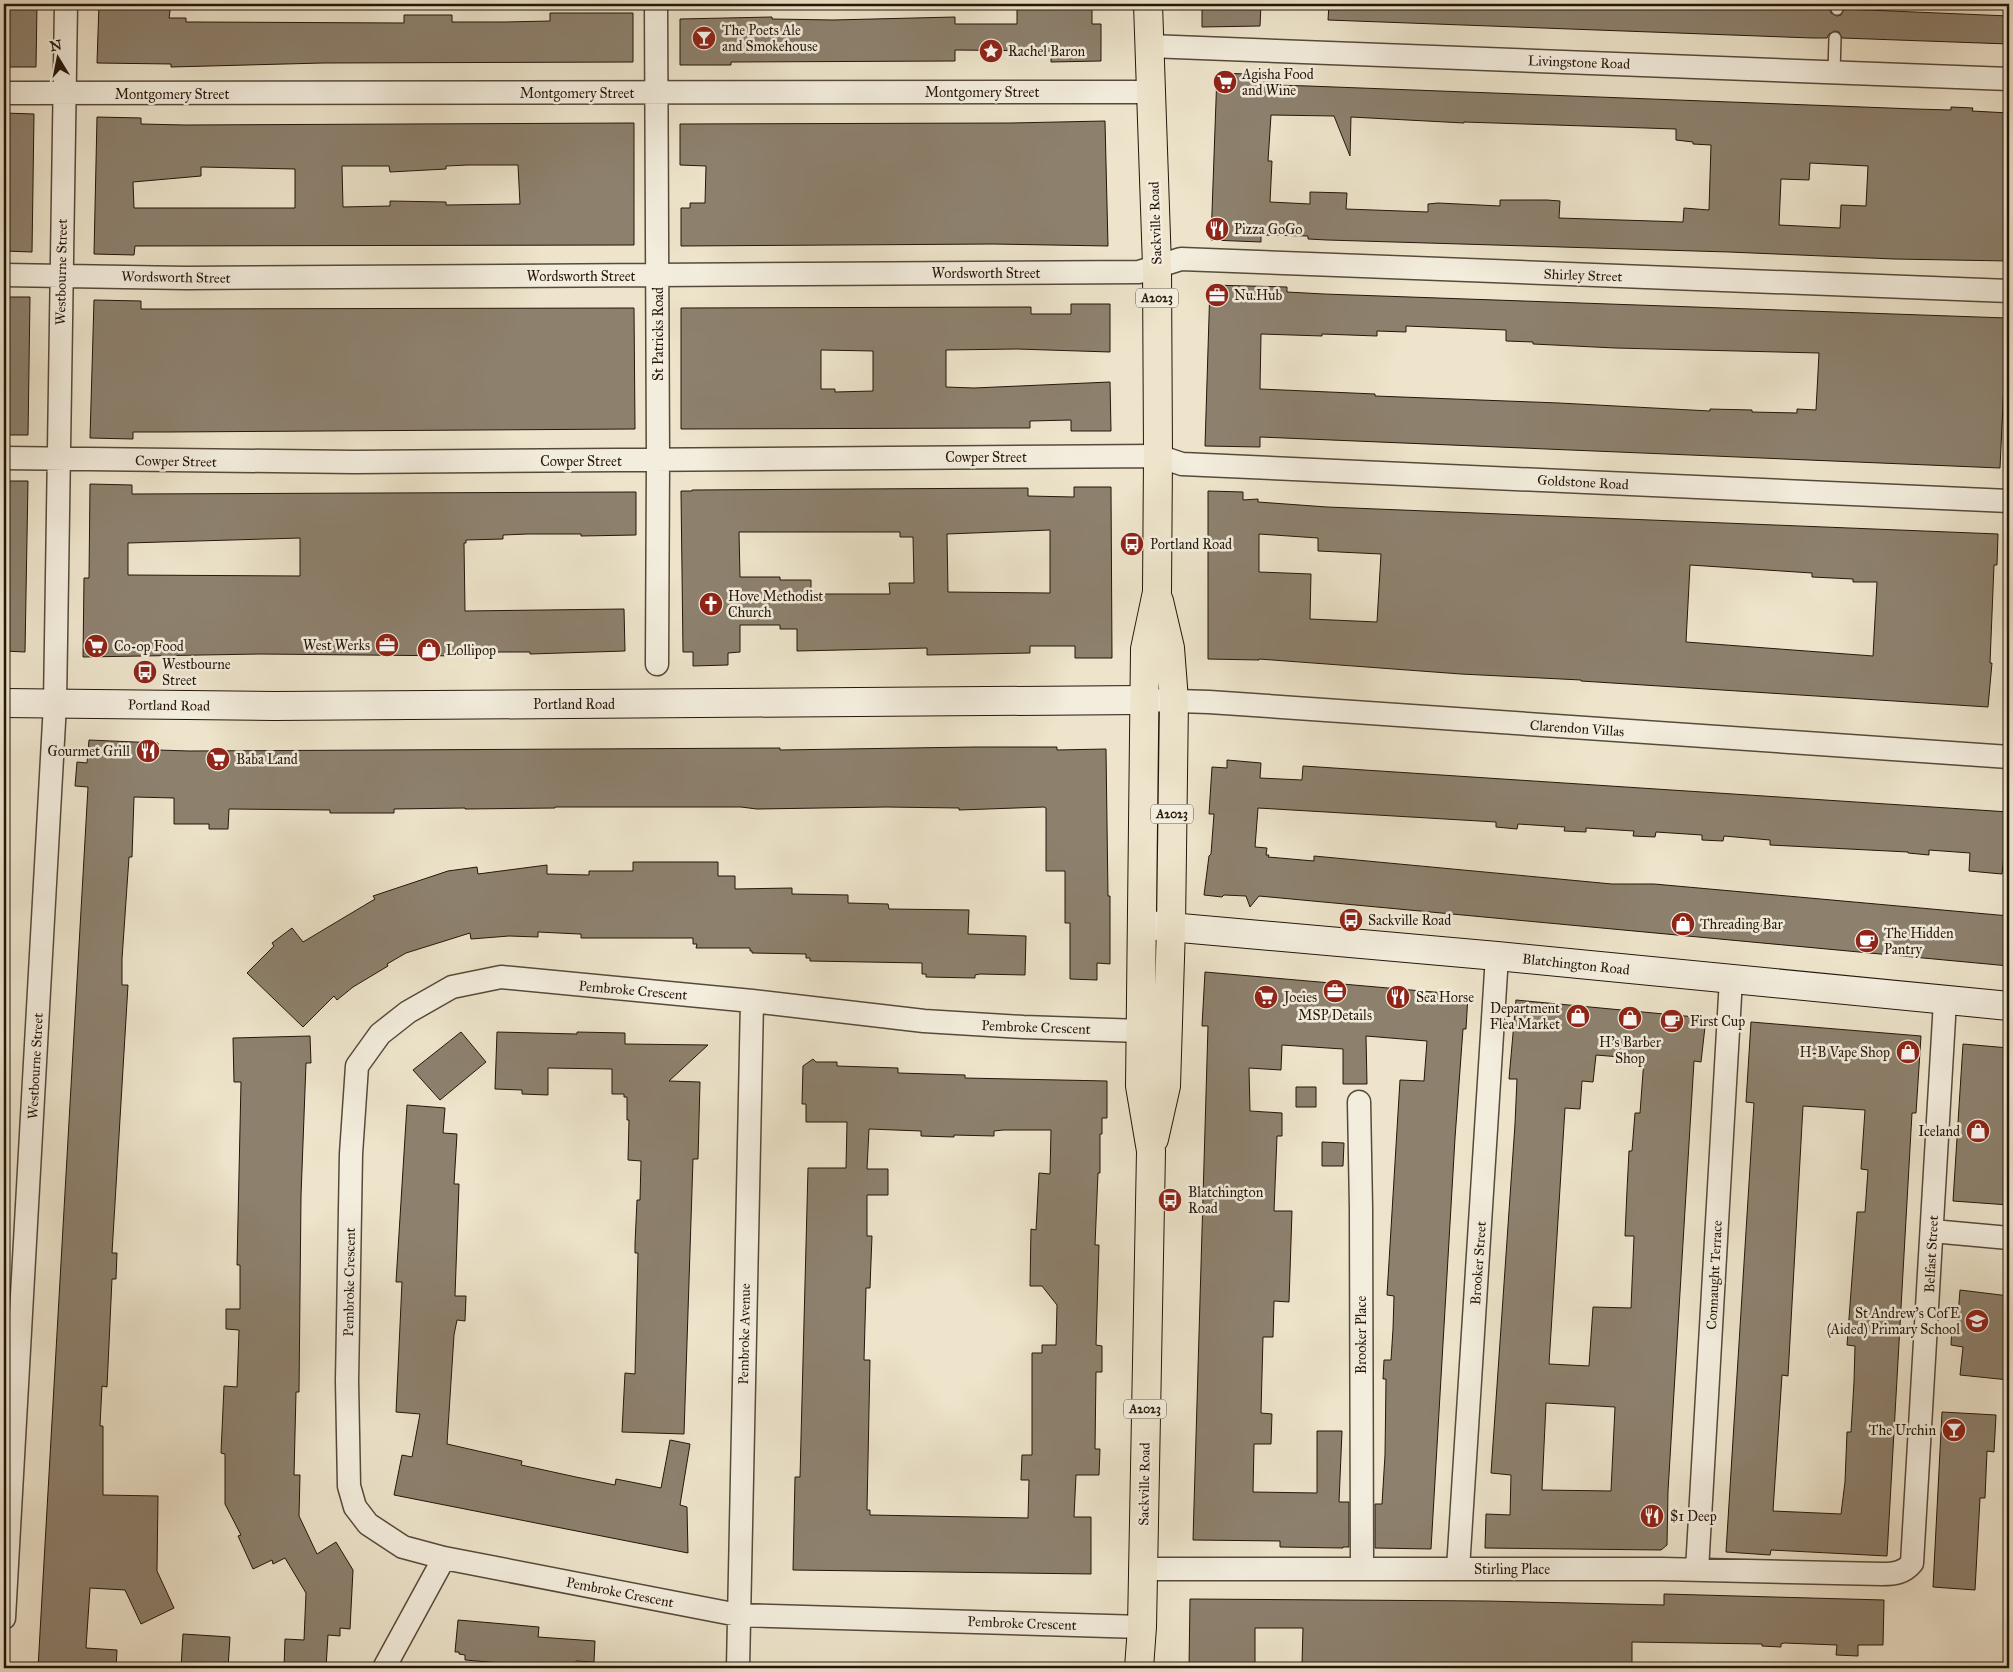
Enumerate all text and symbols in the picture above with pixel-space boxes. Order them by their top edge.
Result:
place label: The Poets Ale and Smokehouse [722,22,818,55]
bar icon: The Poets Ale and Smokehouse [691,25,717,51]
north arrow [32,32,82,82]
text: N [49,36,63,55]
place icon: Rachel Baron [978,38,1004,64]
place label: Rachel Baron [1008,43,1086,60]
street label: Livingstone Road [1528,52,1630,73]
place label: Agisha Food and Wine [1241,66,1314,99]
supermarket icon: Agisha Food and Wine [1212,69,1238,95]
street label: Montgomery Street [925,84,1039,101]
street label: Montgomery Street [520,85,634,102]
street label: Montgomery Street [115,86,229,103]
street label: Sackville Road [1146,181,1165,265]
restaurant icon: Pizza GoGo [1204,216,1230,242]
street label: Westbourne Street [52,219,71,325]
place label: Pizza GoGo [1234,221,1303,238]
street label: Wordsworth Street [931,265,1041,282]
street label: Shirley Street [1543,266,1623,285]
street label: Wordsworth Street [121,268,231,287]
street label: Wordsworth Street [526,268,636,285]
office icon: Nu.Hub [1204,282,1230,308]
street label: St Patricks Road [650,287,667,381]
place label: Nu.Hub [1234,287,1282,304]
road number: A2023 [1136,288,1178,308]
street label: Cowper Street [945,449,1027,466]
street label: Cowper Street [135,452,217,471]
street label: Cowper Street [540,453,622,470]
street label: Goldstone Road [1537,472,1629,493]
bus stop icon: Portland Road [1119,531,1145,557]
place label: Portland Road [1150,536,1232,553]
place label: Hove Methodist Church [728,588,823,621]
church icon: Hove Methodist Church [698,591,724,617]
office icon: West Werks [374,632,400,658]
supermarket icon: Co-op Food [83,633,109,659]
place label: West Werks [303,637,370,654]
shop icon: Lollipop [416,637,442,663]
place label: Co-op Food [114,638,184,655]
place label: Lollipop [446,642,496,659]
place label: Westbourne Street [162,656,231,689]
bus stop icon: Westbourne Street [132,659,158,685]
street label: Portland Road [128,696,210,715]
street label: Portland Road [533,696,615,713]
street label: Clarendon Villas [1529,717,1625,740]
restaurant icon: Gourmet Grill [135,738,161,764]
place label: Gourmet Grill [47,743,130,760]
supermarket icon: Baba Land [205,746,231,772]
place label: Baba Land [236,751,298,768]
road number: A2023 [1151,804,1193,824]
bus stop icon: Sackville Road [1338,907,1364,933]
shop icon: Threading Bar [1670,911,1696,937]
place label: Sackville Road [1368,912,1451,929]
place label: Threading Bar [1700,916,1783,933]
place label: The Hidden Pantry [1884,925,1954,958]
cafe icon: The Hidden Pantry [1854,928,1880,954]
street label: Blatchington Road [1521,950,1631,979]
street label: Pembroke Crescent [578,977,688,1004]
office icon: MSP Details [1322,978,1348,1004]
supermarket icon: Joeies [1253,984,1279,1010]
restaurant icon: Sea Horse [1385,984,1411,1010]
place label: Joeies [1282,989,1317,1007]
place label: Sea Horse [1416,989,1474,1006]
place label: Department Flea Market [1490,1000,1560,1033]
shop icon: Department Flea Market [1565,1003,1591,1029]
shop icon: H's Barber Shop [1617,1005,1643,1031]
place label: MSP Details [1298,1007,1372,1024]
cafe icon: First Cup [1659,1008,1685,1034]
street label: Westbourne Street [24,1012,47,1120]
place label: First Cup [1690,1013,1745,1030]
street label: Pembroke Crescent [981,1017,1091,1038]
place label: H's Barber Shop [1599,1034,1662,1067]
shop icon: H-B Vape Shop [1895,1039,1921,1065]
place label: H-B Vape Shop [1799,1044,1890,1061]
shop icon: Iceland [1965,1118,1991,1144]
place label: Iceland [1918,1123,1960,1140]
place label: Blatchington Road [1188,1184,1264,1217]
bus stop icon: Blatchington Road [1157,1187,1183,1213]
street label: Belfast Street [1921,1215,1942,1293]
street label: Connaught Terrace [1703,1220,1726,1330]
street label: Brooker Street [1467,1221,1490,1305]
street label: Pembroke Crescent [340,1227,359,1337]
street label: Pembroke Avenue [735,1283,754,1385]
street label: Brooker Place [1353,1296,1370,1374]
place label: St Andrew's CofE (Aided) Primary School [1827,1305,1960,1339]
school or university icon: St Andrew's CofE (Aided) Primary School [1964,1308,1990,1334]
road number: A2023 [1124,1400,1166,1418]
bar icon: The Urchin [1941,1417,1967,1443]
place label: The Urchin [1869,1422,1936,1439]
street label: Sackville Road [1135,1442,1154,1526]
restaurant icon: $1 Deep [1639,1503,1665,1529]
place label: $1 Deep [1670,1508,1717,1525]
street label: Stirling Place [1474,1561,1550,1578]
street label: Pembroke Crescent [565,1574,675,1611]
street label: Pembroke Crescent [967,1613,1077,1634]

